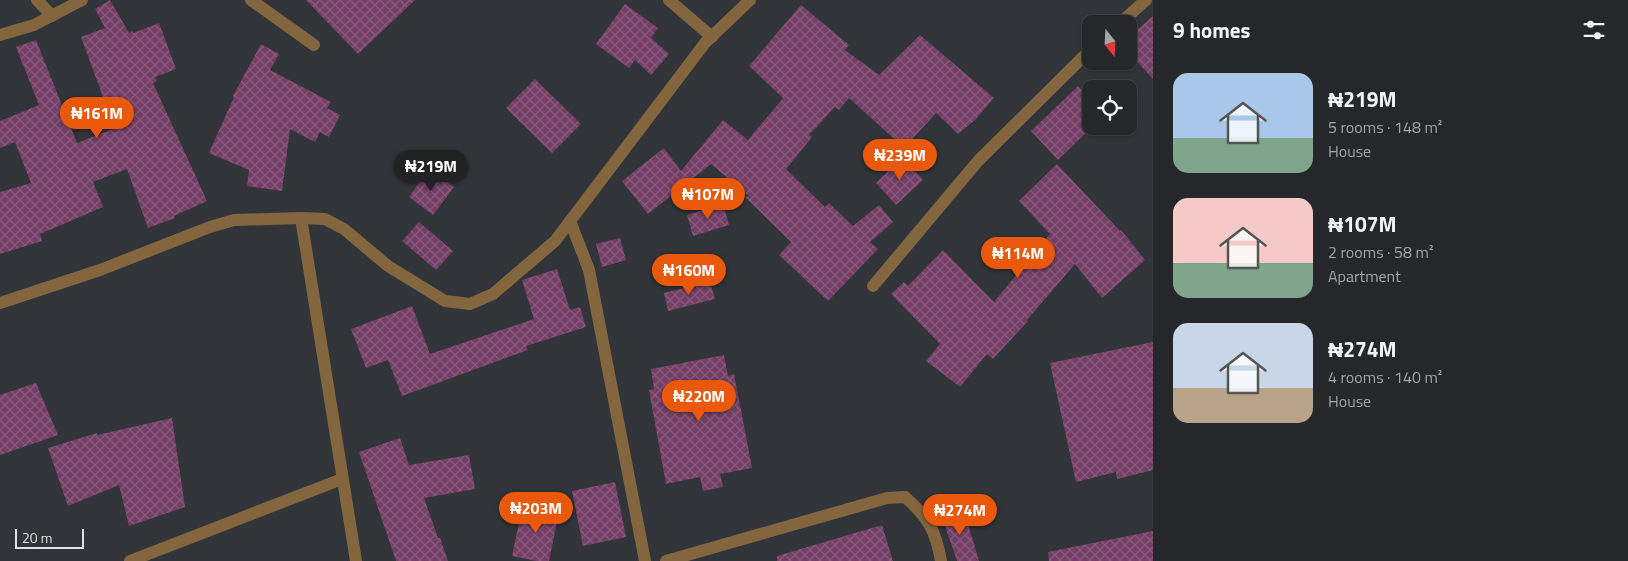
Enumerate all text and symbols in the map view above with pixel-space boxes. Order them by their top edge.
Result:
text: 9 homes [1173,14,1250,46]
north arrow [1082,15,1138,70]
map controls [1082,15,1137,135]
icon: filters [1580,16,1608,44]
button: locate [1082,80,1137,135]
text: ₦219M [1328,83,1396,115]
icon: home [1213,93,1273,153]
pin: ₦161M [62,96,132,139]
text: ₦161M [71,101,123,125]
text: 5 rooms · 148 m² [1328,115,1442,139]
pin: ₦239M [865,138,935,181]
text: House [1328,139,1371,163]
text: ₦239M [874,143,926,167]
pin: ₦219M [396,150,466,192]
text: ₦219M [405,154,457,178]
pin: ₦107M [673,178,743,220]
text: ₦107M [682,182,734,206]
text: ₦107M [1328,208,1396,240]
icon: home [1213,218,1273,278]
pin: ₦114M [983,236,1053,279]
text: 2 rooms · 58 m² [1328,240,1433,264]
text: ₦114M [992,241,1044,265]
pin: ₦160M [654,254,724,296]
text: ₦160M [663,258,715,282]
text: Apartment [1328,264,1401,288]
text: ₦274M [1328,333,1396,365]
icon: home [1213,343,1273,403]
text: 4 rooms · 140 m² [1328,365,1442,389]
pin: ₦220M [664,380,734,422]
text: ₦220M [673,384,725,408]
text: House [1328,389,1371,413]
pin: ₦203M [501,492,571,534]
pin: ₦274M [925,494,995,536]
text: ₦203M [510,496,562,520]
text: ₦274M [934,498,986,522]
scale bar [15,526,84,549]
text: 20 m [22,527,52,548]

